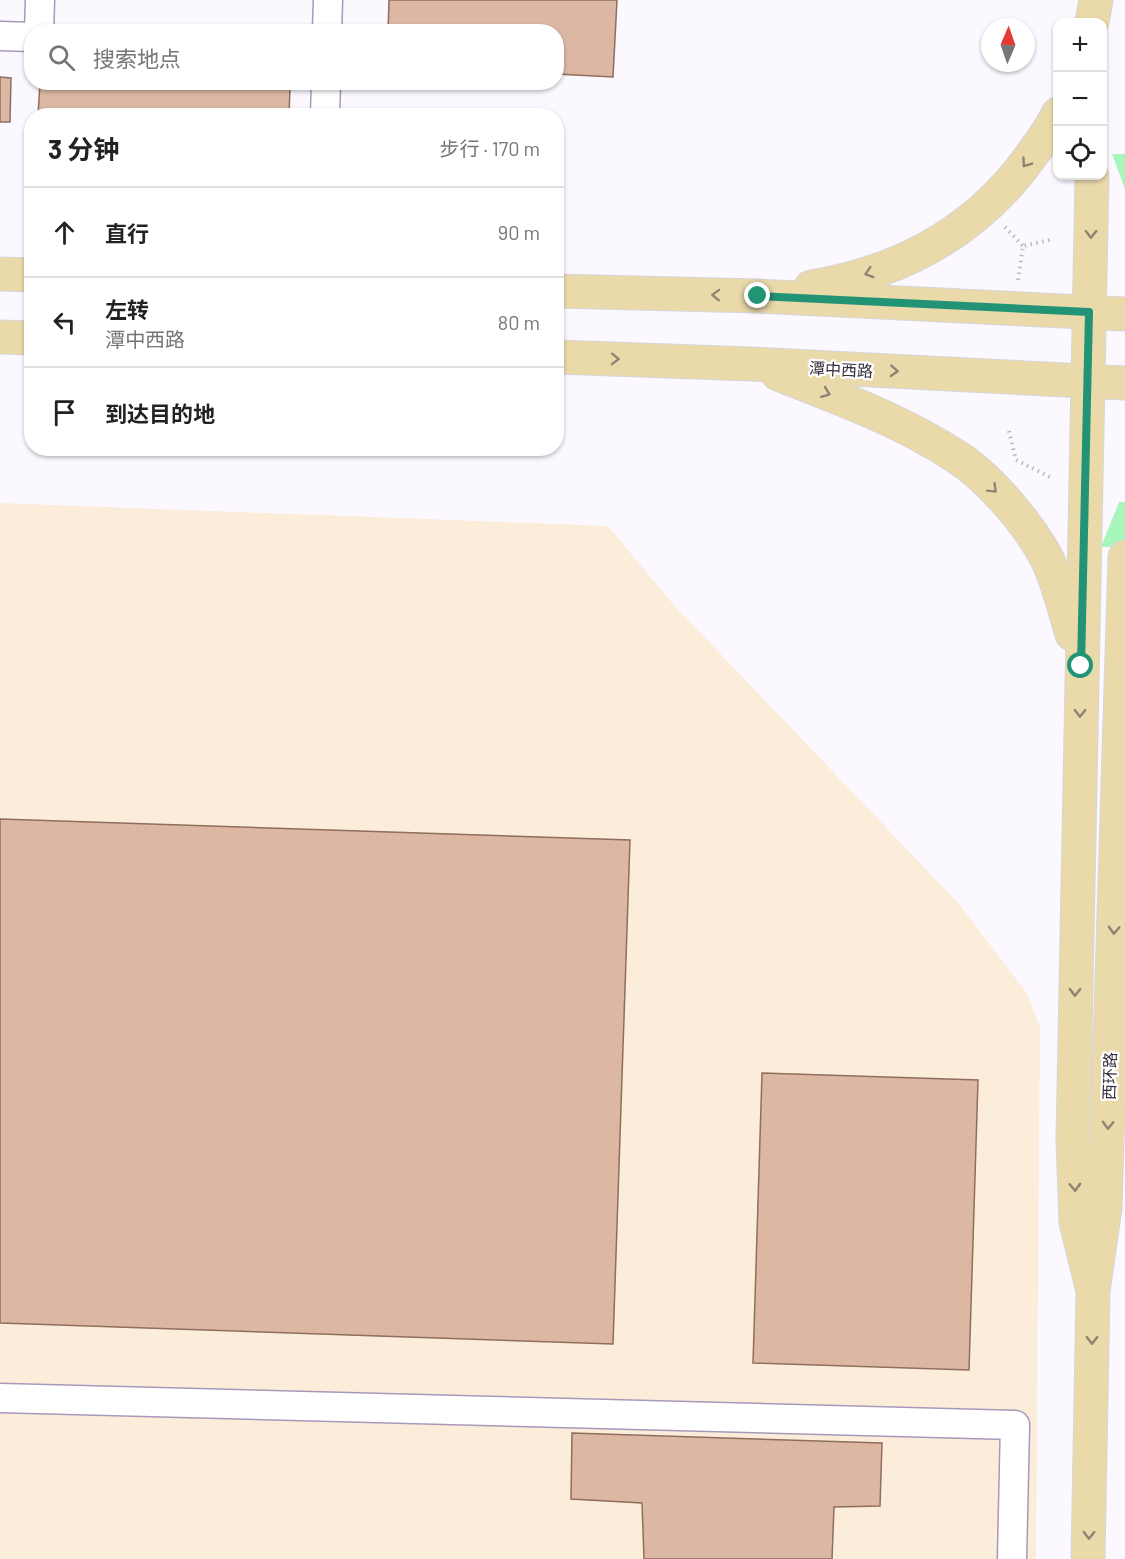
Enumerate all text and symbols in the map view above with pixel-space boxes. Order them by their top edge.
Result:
north arrow [981,18,1035,72]
map controls [1053,18,1107,180]
button: + [1053,18,1107,72]
search box [24,24,564,90]
icon: search [45,41,78,74]
text: 搜索地点 [93,45,181,71]
button: − [1053,72,1107,126]
button: locate [1053,126,1107,180]
text: 3 分钟 [48,133,119,164]
text: 步行 · 170 m [440,136,540,160]
one-way arrow [1022,157,1033,168]
icon: ahead [48,216,81,249]
text: 直行 [105,220,149,246]
text: 90 m [498,220,540,244]
one-way arrow [1085,229,1097,238]
one-way arrow [864,266,875,278]
route end [744,282,770,308]
one-way arrow [711,289,720,302]
text: 左转 [105,296,149,322]
icon: left [48,306,81,339]
text: 80 m [498,310,540,334]
text: 潭中西路 [105,327,185,351]
one-way arrow [610,353,619,366]
street label: 潭中西路 [809,358,873,380]
one-way arrow [889,365,898,378]
one-way arrow [820,385,831,398]
icon: arrive [48,396,81,429]
text: 到达目的地 [105,400,215,426]
one-way arrow [986,482,997,493]
route start [1067,652,1093,678]
one-way arrow [1074,708,1086,717]
one-way arrow [1107,925,1120,934]
one-way arrow [1069,987,1081,996]
street label: 西环路 [1099,1052,1119,1100]
one-way arrow [1102,1120,1114,1129]
one-way arrow [1068,1182,1081,1191]
one-way arrow [1086,1335,1098,1344]
one-way arrow [1082,1530,1095,1539]

